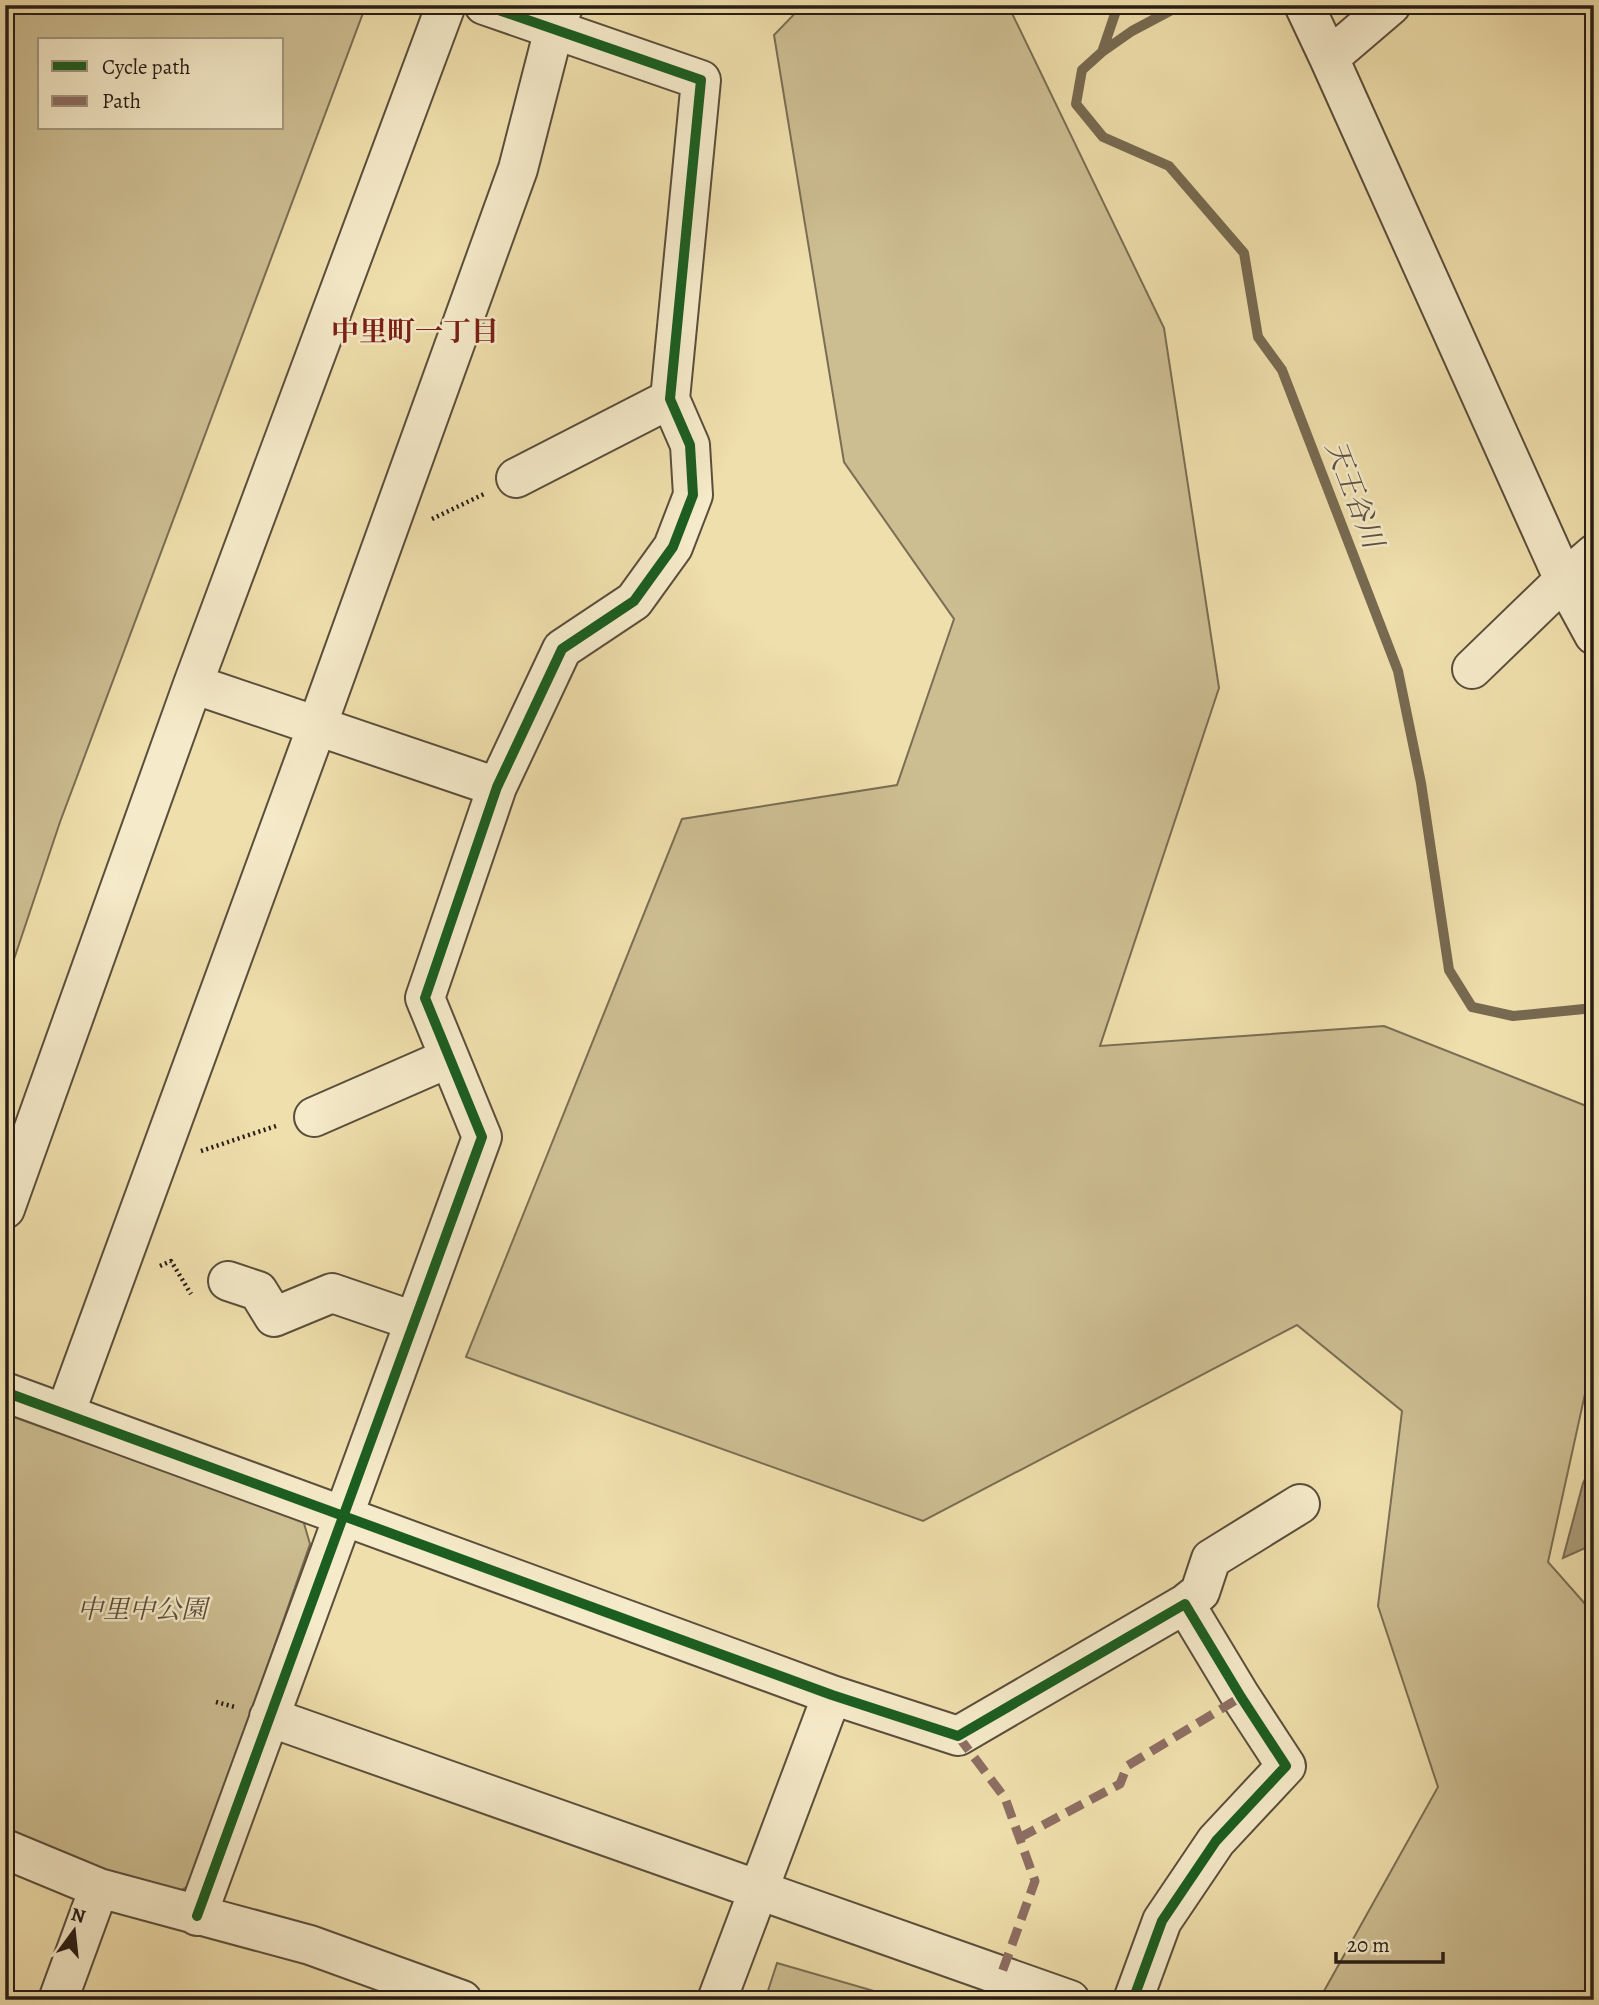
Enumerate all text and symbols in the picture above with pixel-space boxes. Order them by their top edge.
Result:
legend [38,38,284,130]
text: Cycle path [102,53,191,81]
text: Path [102,87,141,115]
district label: 中里町一丁目 [331,313,499,351]
water label: 天王谷川 [1316,435,1393,556]
park label: 中里中公園 [77,1592,211,1627]
north arrow [38,1896,108,1966]
text: N [68,1901,88,1930]
scale bar [1336,1921,1443,1965]
text: 20 m [1347,1931,1390,1959]

